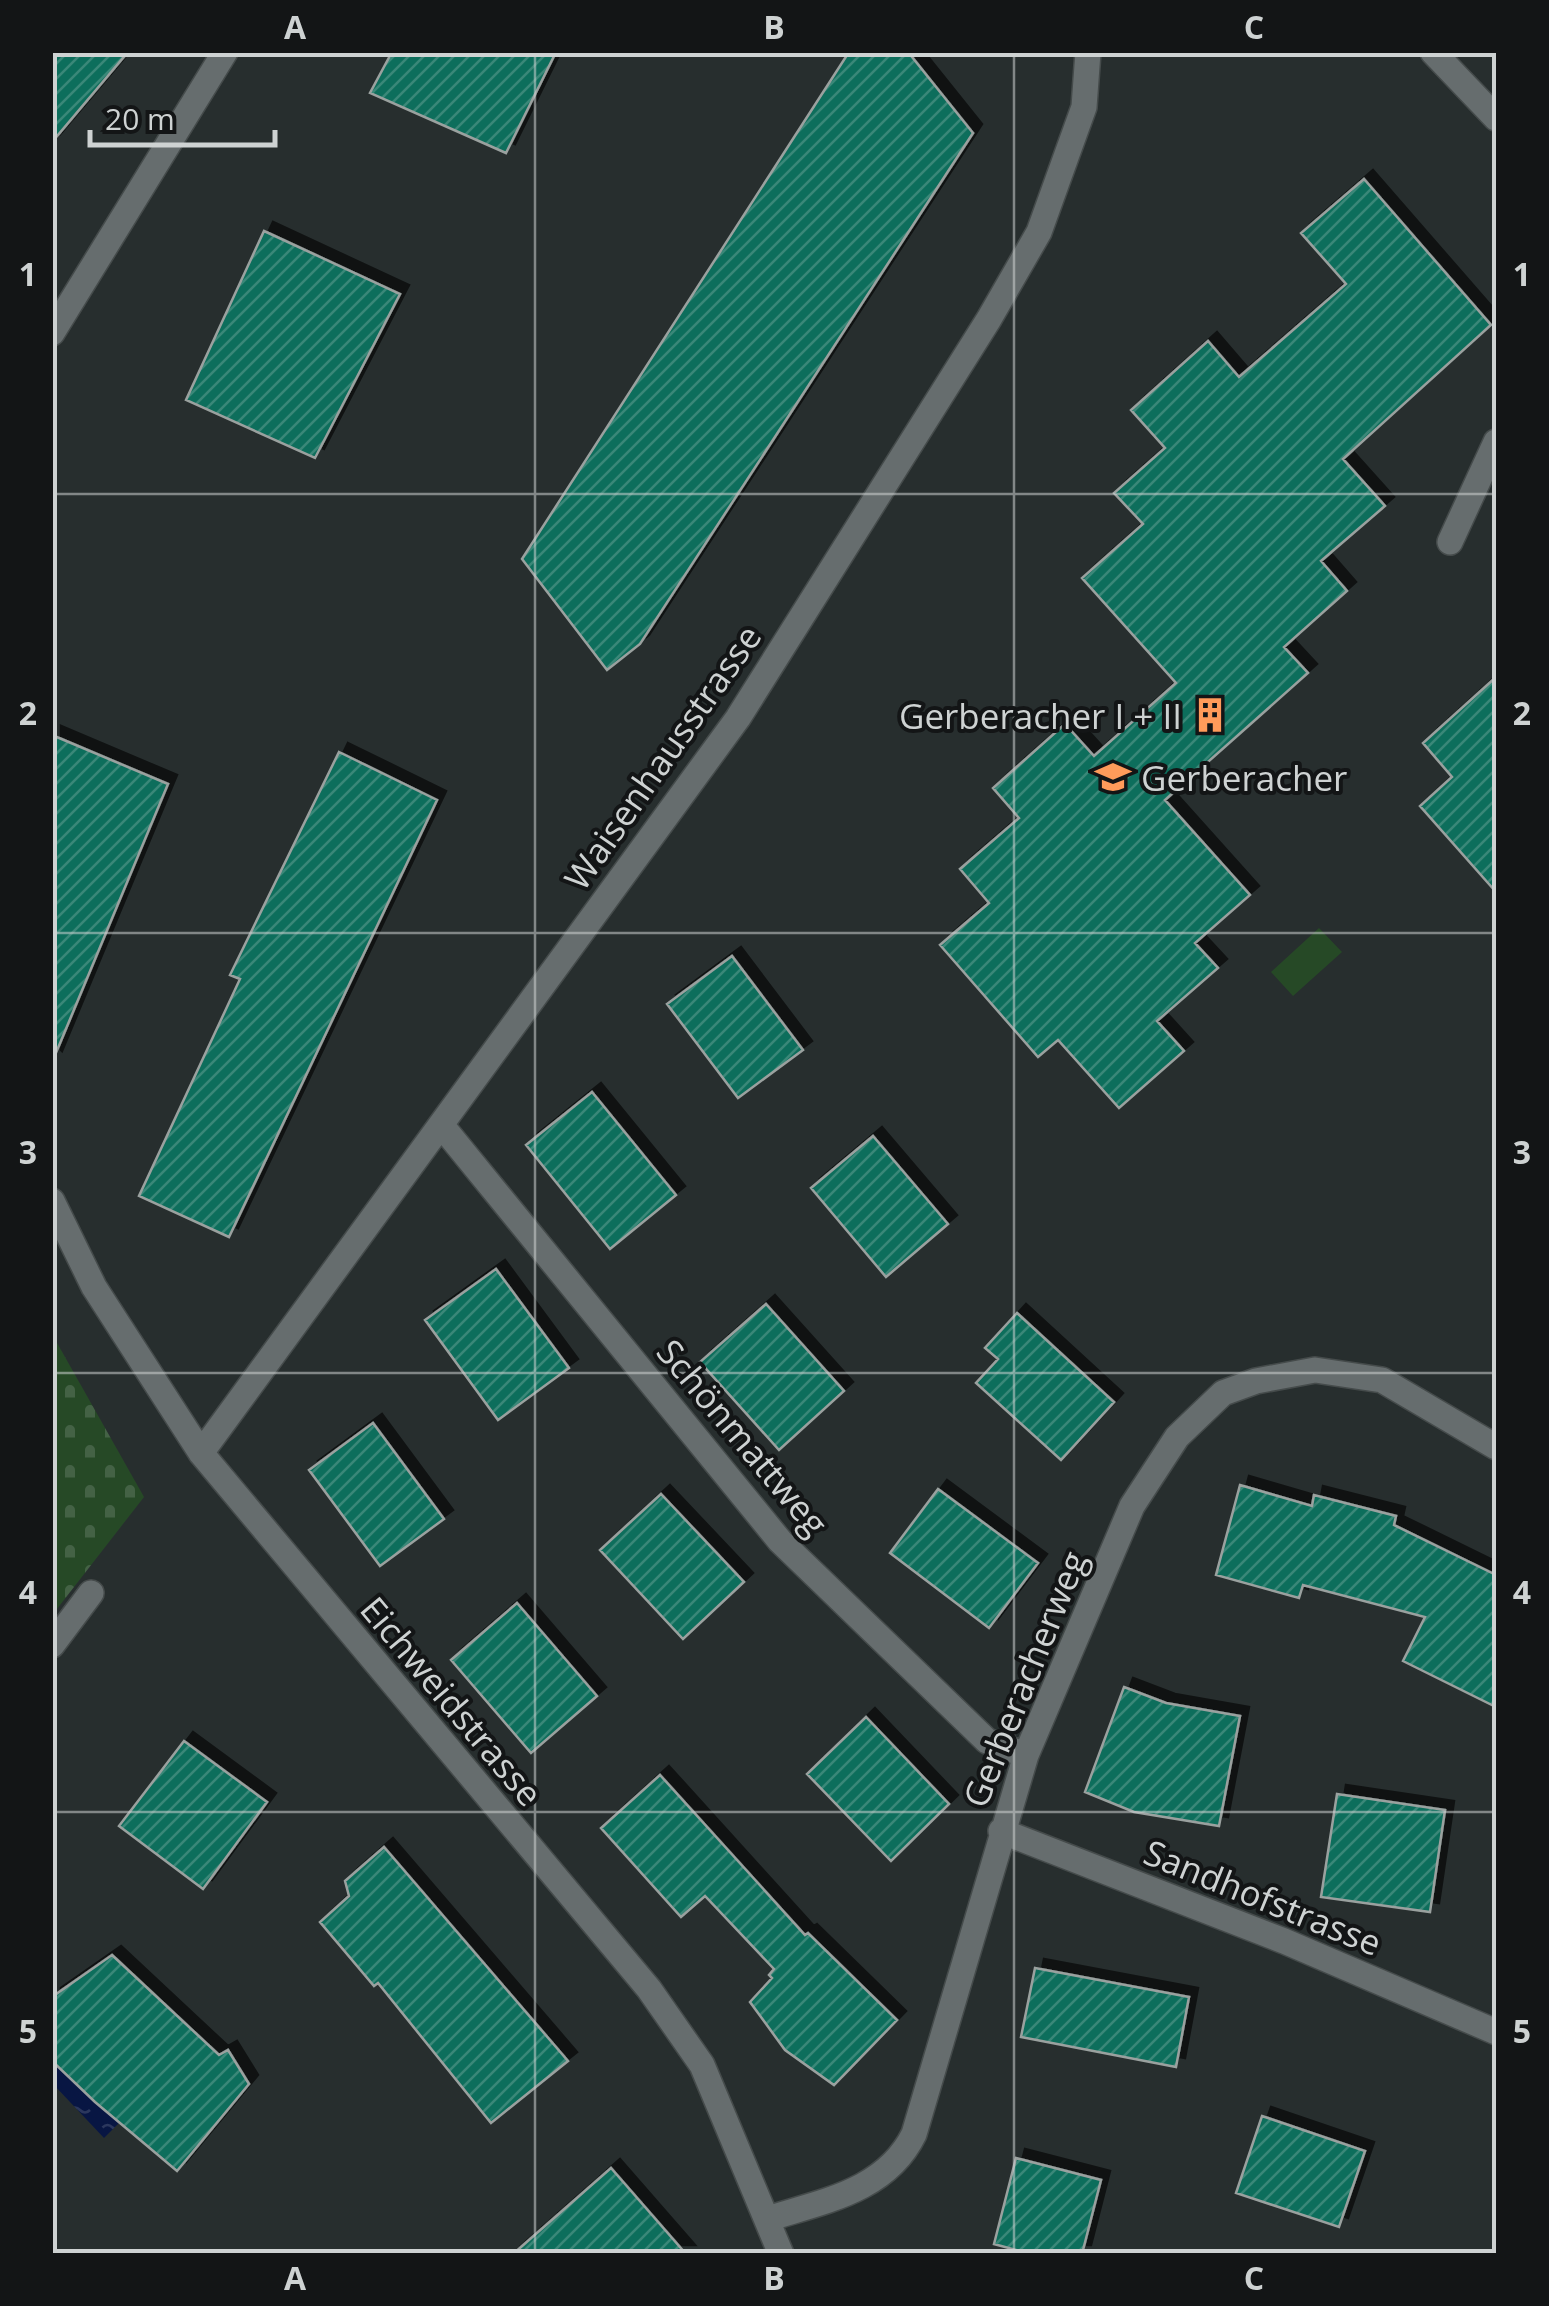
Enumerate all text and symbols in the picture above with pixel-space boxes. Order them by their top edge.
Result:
text: A [284,5,307,48]
text: B [763,5,785,48]
text: C [1244,5,1264,48]
scale bar [90,85,275,147]
text: 20 m [105,98,175,139]
text: 1 [19,252,37,295]
text: 1 [1513,252,1531,295]
street label: Waisenhausstrasse [553,615,771,899]
text: 2 [19,691,37,734]
text: 2 [1513,691,1531,734]
place label: Gerberacher I + II [899,692,1182,739]
building icon: Gerberacher I + II [1191,696,1229,734]
place label: Gerberacher [1141,754,1347,801]
school or university icon: Gerberacher [1094,758,1132,796]
text: 3 [19,1130,37,1173]
text: 3 [1513,1130,1531,1173]
street label: Schönmattweg [647,1329,839,1545]
street label: Gerberacherweg [951,1544,1097,1814]
text: 4 [19,1570,37,1613]
text: 4 [1513,1570,1531,1613]
street label: Eichweidstrasse [351,1587,553,1815]
street label: Sandhofstrasse [1137,1828,1389,1966]
text: 5 [19,2009,37,2052]
text: 5 [1513,2009,1531,2052]
text: A [284,2256,307,2299]
text: B [763,2256,785,2299]
text: C [1244,2256,1264,2299]

